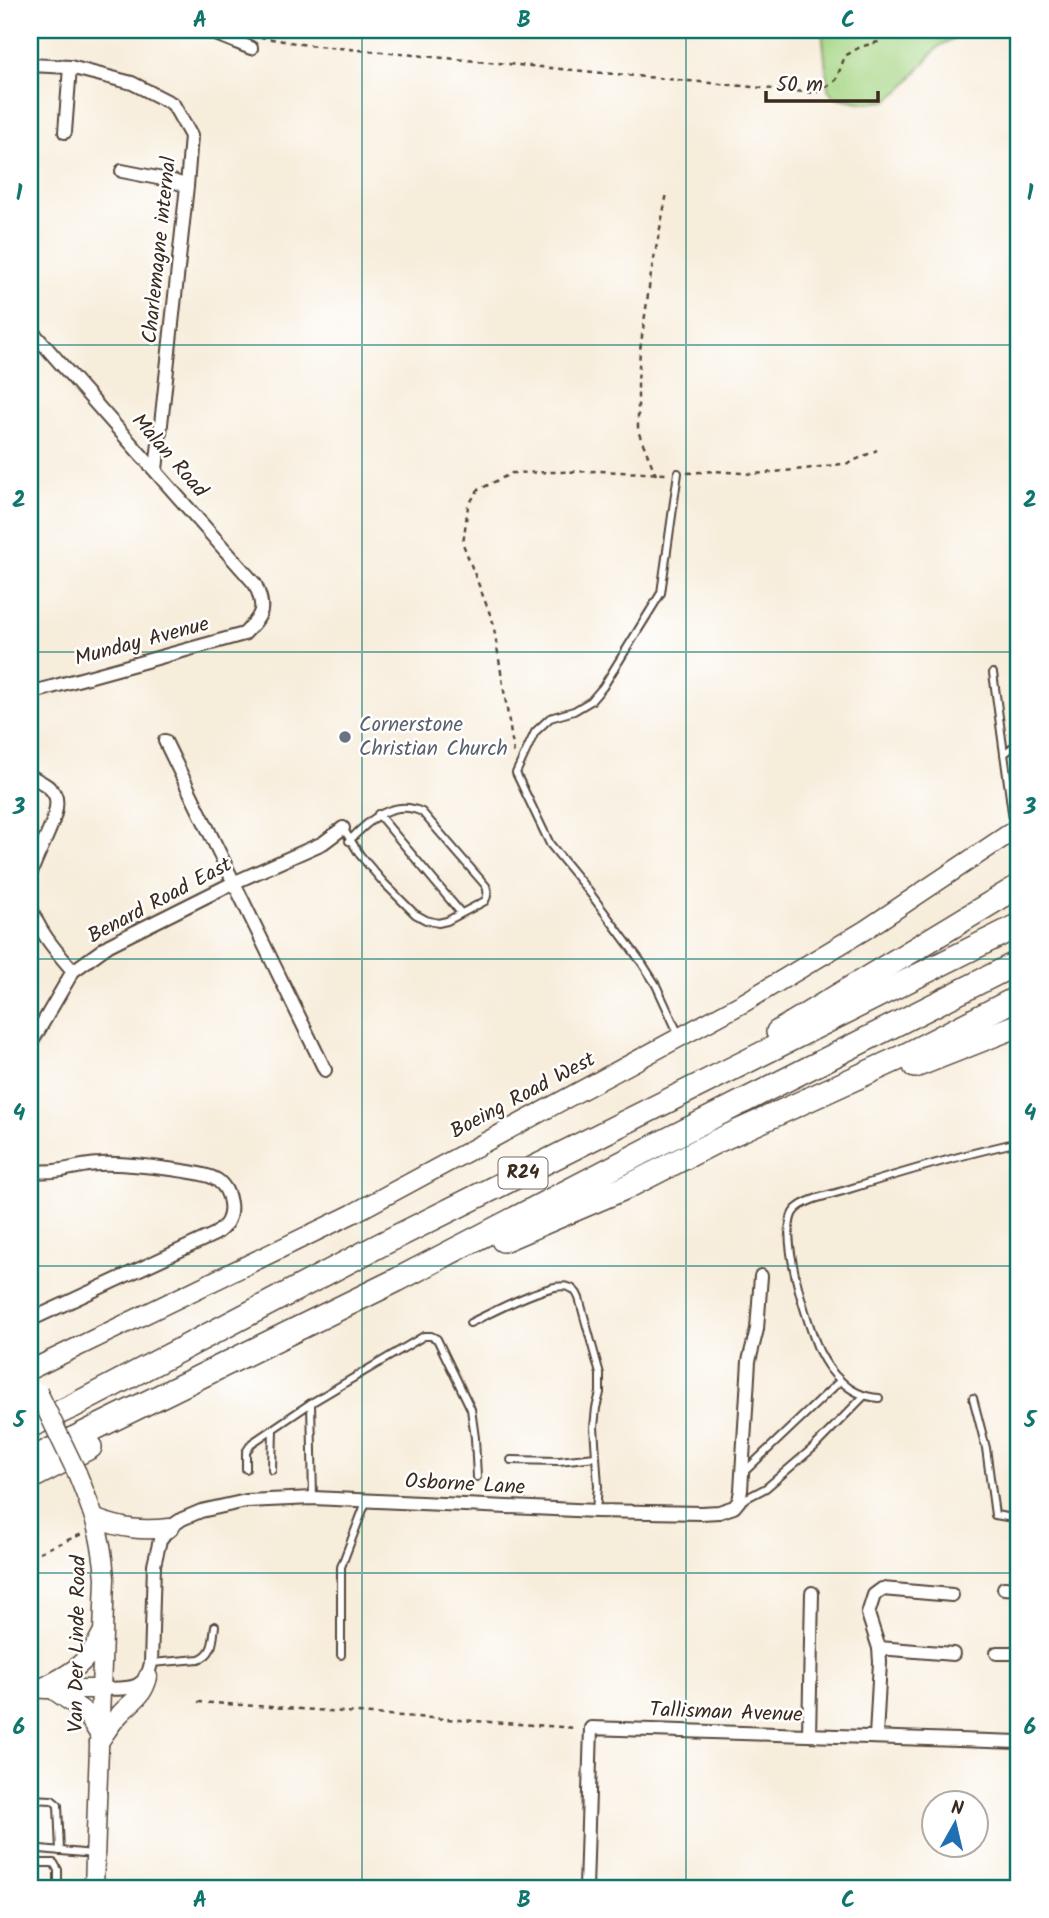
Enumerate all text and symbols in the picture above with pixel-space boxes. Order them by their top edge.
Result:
text: A [193,3,207,39]
text: B [517,3,531,39]
text: C [841,3,855,39]
scale bar [766,60,878,104]
text: 50 m [776,69,823,102]
street label: Charlemagne internal [134,155,186,345]
text: 1 [16,176,23,212]
text: 1 [1027,176,1034,212]
street label: Malan Road [123,406,216,506]
text: 2 [12,483,26,519]
text: 2 [1023,483,1037,519]
street label: Munday Avenue [71,608,214,676]
place label: Cornerstone Christian Church [359,709,508,766]
marker: Cornerstone Christian Church [337,729,353,745]
text: 3 [12,790,26,826]
text: 3 [1023,790,1037,826]
street label: Benard Road East [82,849,239,953]
street label: Boeing Road West [444,1043,602,1148]
text: 4 [13,1096,26,1132]
text: 4 [1024,1096,1037,1132]
road number: R24 [498,1158,548,1189]
text: 5 [12,1403,27,1439]
text: 5 [1023,1403,1038,1439]
street label: Osborne Lane [404,1465,526,1505]
street label: Van Der Linde Road [60,1555,96,1733]
street label: Tallisman Avenue [649,1694,804,1732]
text: 6 [13,1710,25,1746]
text: 6 [1024,1710,1036,1746]
north arrow [920,1788,990,1858]
text: N [949,1793,965,1825]
text: A [193,1883,207,1918]
text: B [517,1883,531,1918]
text: C [841,1883,855,1918]

